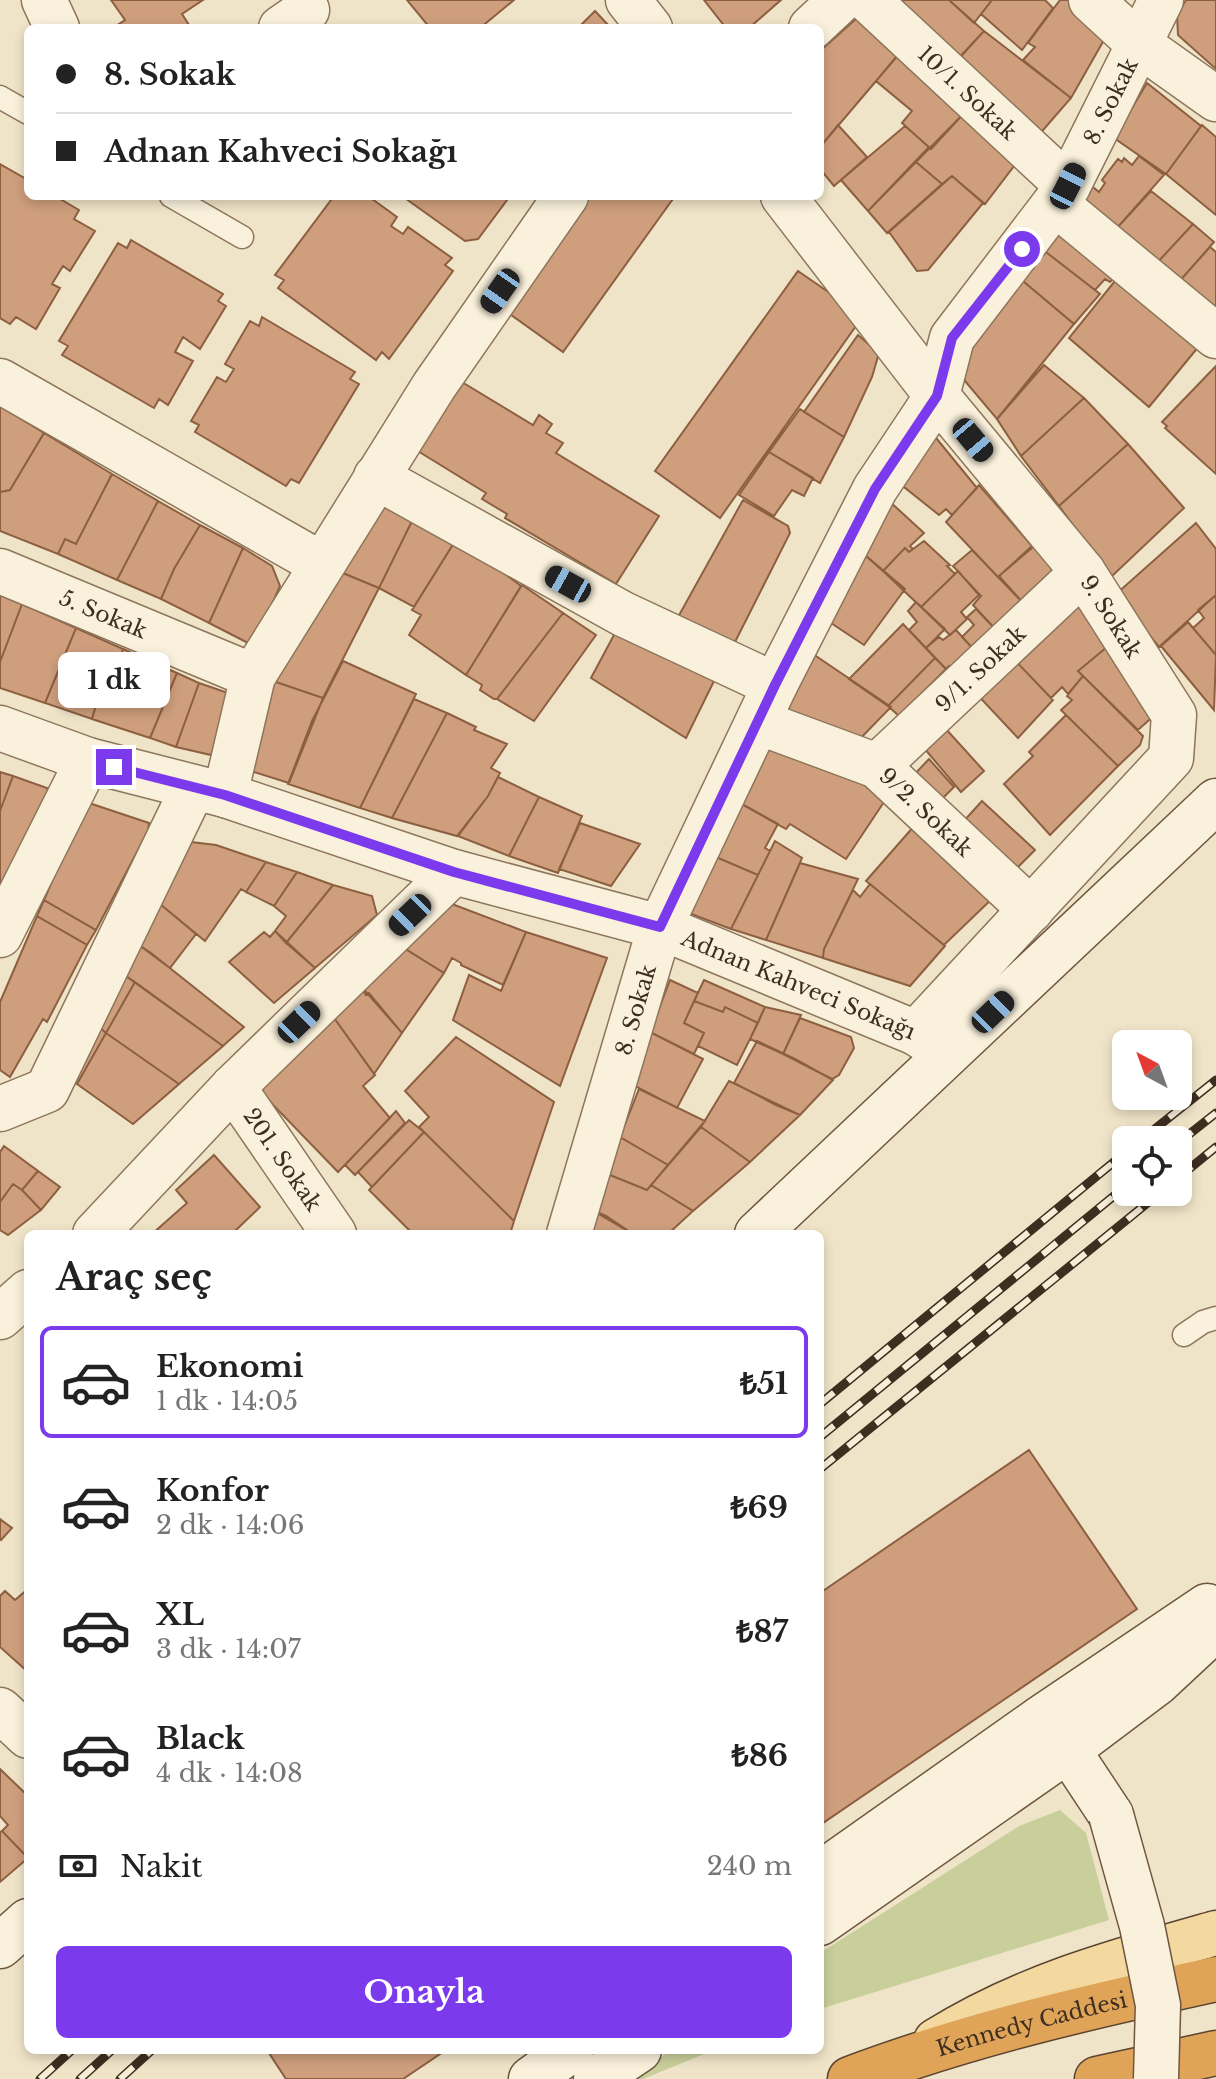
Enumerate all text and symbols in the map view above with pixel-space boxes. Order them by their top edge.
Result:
street label: 10/1. Sokak [912,40,1023,146]
street label: 8. Sokak [1077,53,1144,149]
text: 8. Sokak [104,56,236,93]
text: Adnan Kahveci Sokağı [104,133,457,170]
car [1046,159,1090,213]
route start [1004,231,1040,267]
car [476,264,524,318]
car [948,414,998,466]
car [541,562,595,606]
street label: 9. Sokak [1075,570,1148,664]
street label: 5. Sokak [56,584,152,644]
street label: 9/1. Sokak [930,619,1032,718]
callout: 1 dk [58,651,170,707]
text: 1 dk [87,664,141,696]
route end [96,749,132,785]
street label: 9/2. Sokak [874,762,979,862]
car [384,890,436,940]
street label: Adnan Kahveci Sokağı [677,924,920,1045]
street label: 8. Sokak [609,961,662,1058]
car [967,987,1019,1037]
car [273,997,325,1047]
north arrow [1112,1030,1192,1110]
map controls [1112,1030,1192,1206]
street label: 201. Sokak [238,1103,328,1217]
button: locate [1112,1126,1192,1206]
text: Araç seç [56,1255,212,1300]
icon: car [60,1346,132,1418]
text: Ekonomi [156,1348,303,1385]
text: ₺51 [740,1365,788,1402]
text: 1 dk · 14:05 [156,1385,298,1417]
icon: car [60,1470,132,1542]
text: Konfor [156,1472,269,1509]
text: ₺69 [730,1489,788,1526]
text: 2 dk · 14:06 [156,1509,305,1541]
icon: car [60,1594,132,1666]
text: XL [156,1596,204,1633]
text: ₺87 [736,1613,788,1650]
text: 3 dk · 14:07 [156,1633,301,1665]
icon: car [60,1718,132,1790]
text: Black [156,1720,244,1757]
text: ₺86 [732,1737,788,1774]
text: 4 dk · 14:08 [156,1757,303,1789]
icon: cash [56,1844,100,1888]
text: Nakit [120,1848,203,1885]
text: 240 m [707,1850,792,1882]
button: Onayla [56,1946,792,2038]
street label: Kennedy Caddesi [933,1986,1130,2062]

